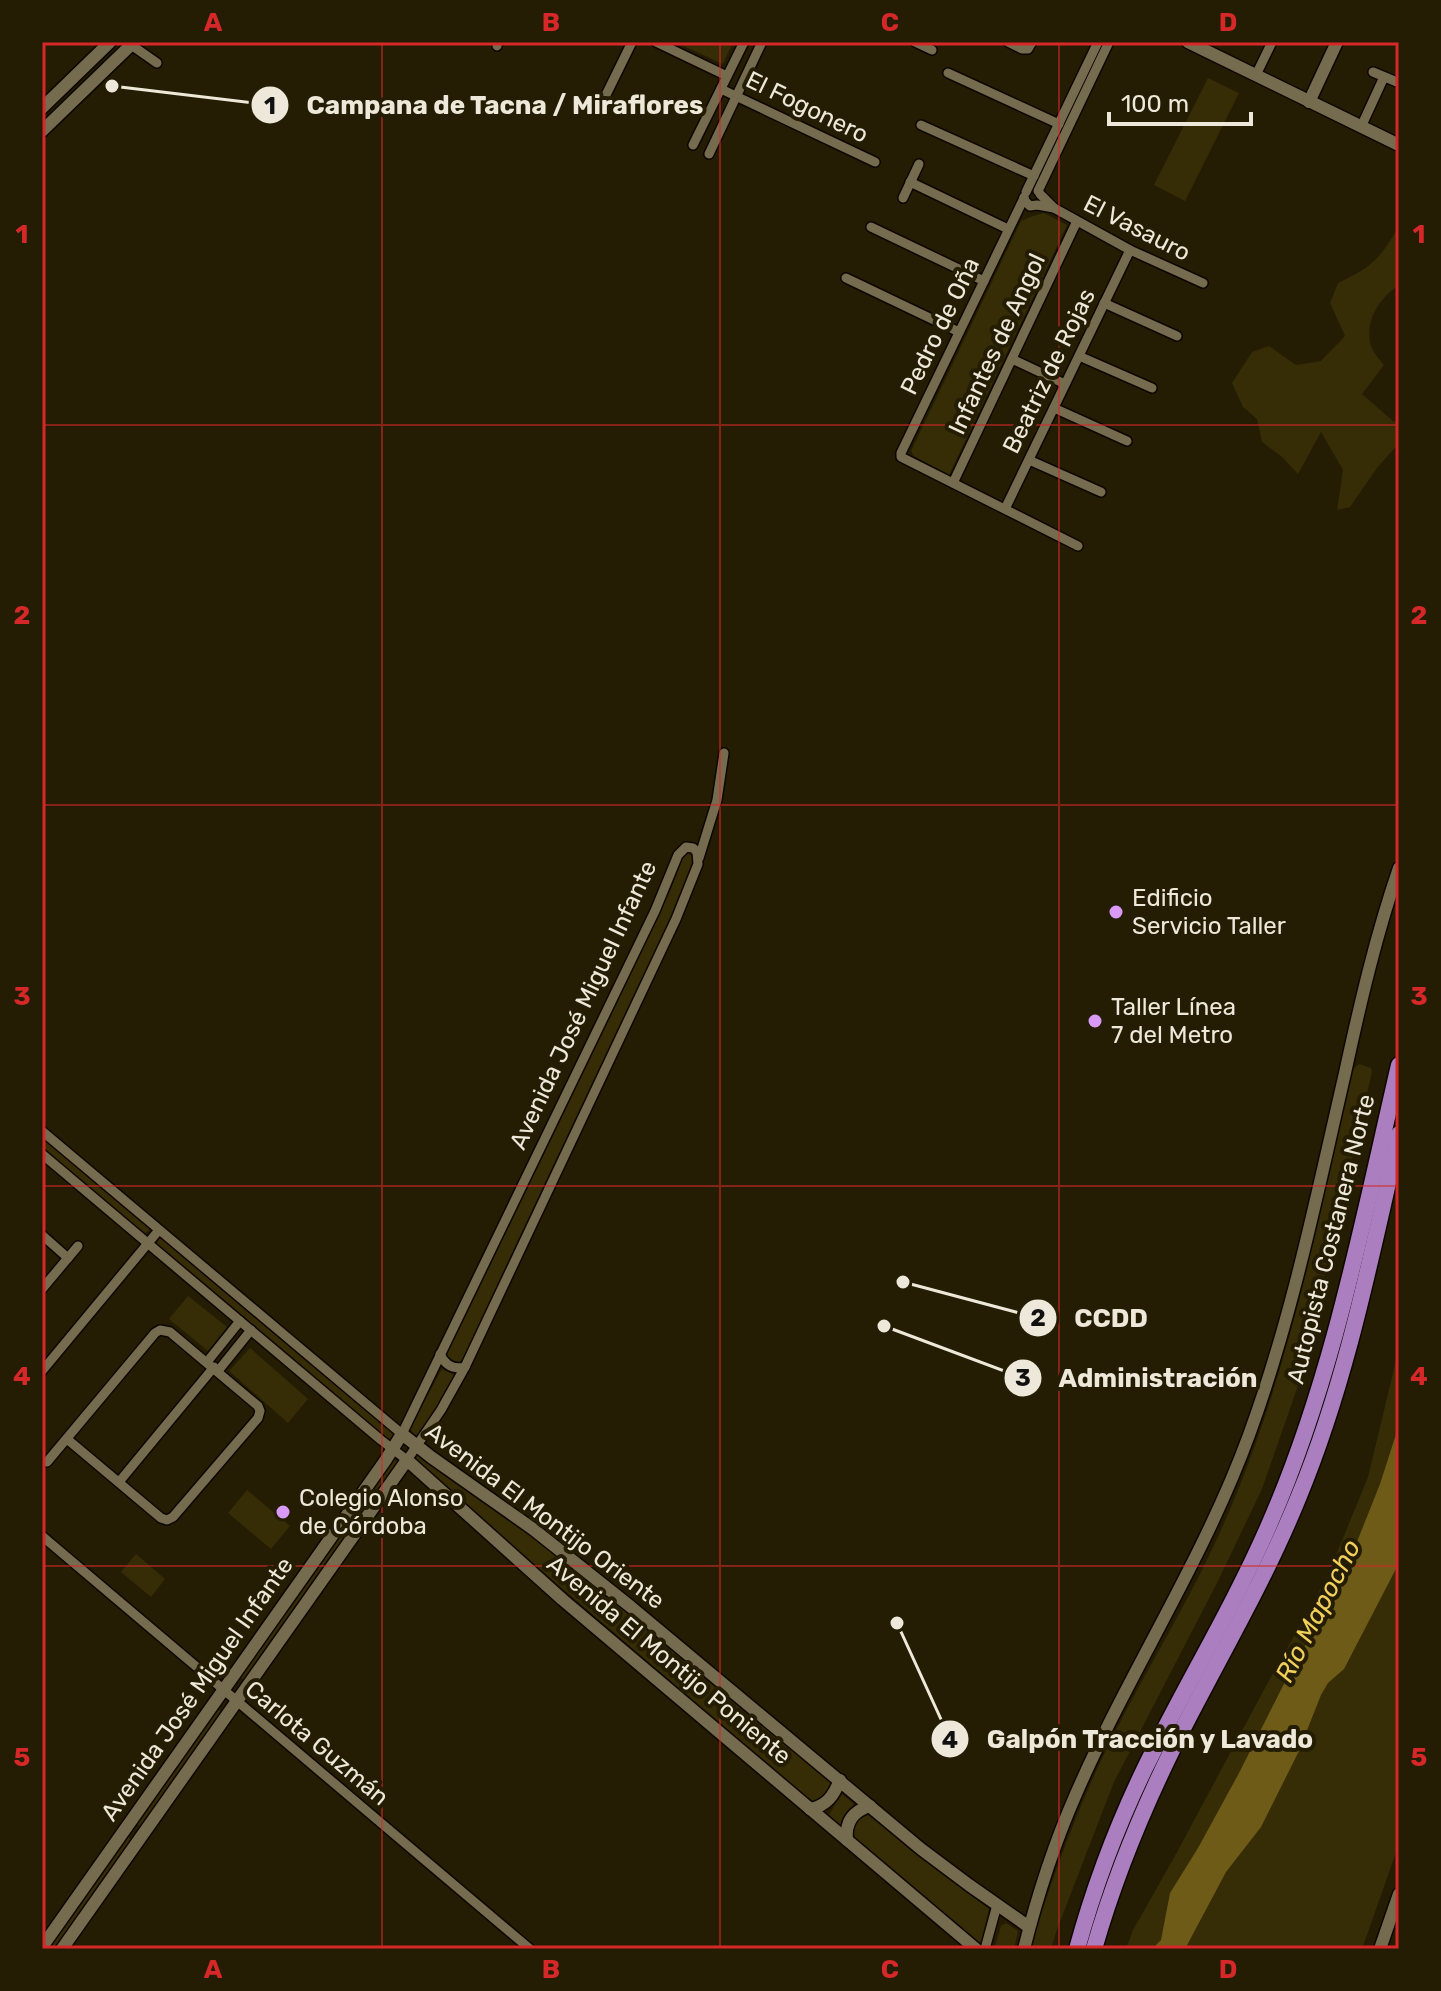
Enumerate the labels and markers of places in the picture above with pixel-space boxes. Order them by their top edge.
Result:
callout: Campana de Tacna / Miraflores [250,80,720,130]
place label: Edificio Servicio Taller [1132,884,1286,940]
marker: Edificio Servicio Taller [1107,903,1125,921]
place label: Taller Línea 7 del Metro [1111,993,1236,1049]
marker: Taller Línea 7 del Metro [1086,1012,1104,1030]
callout: CCDD [1018,1293,1163,1343]
callout: Administración [1003,1353,1274,1403]
place label: Colegio Alonso de Córdoba [299,1484,463,1540]
marker: Colegio Alonso de Córdoba [274,1503,292,1521]
callout: Galpón Tracción y Lavado [930,1714,1330,1764]

